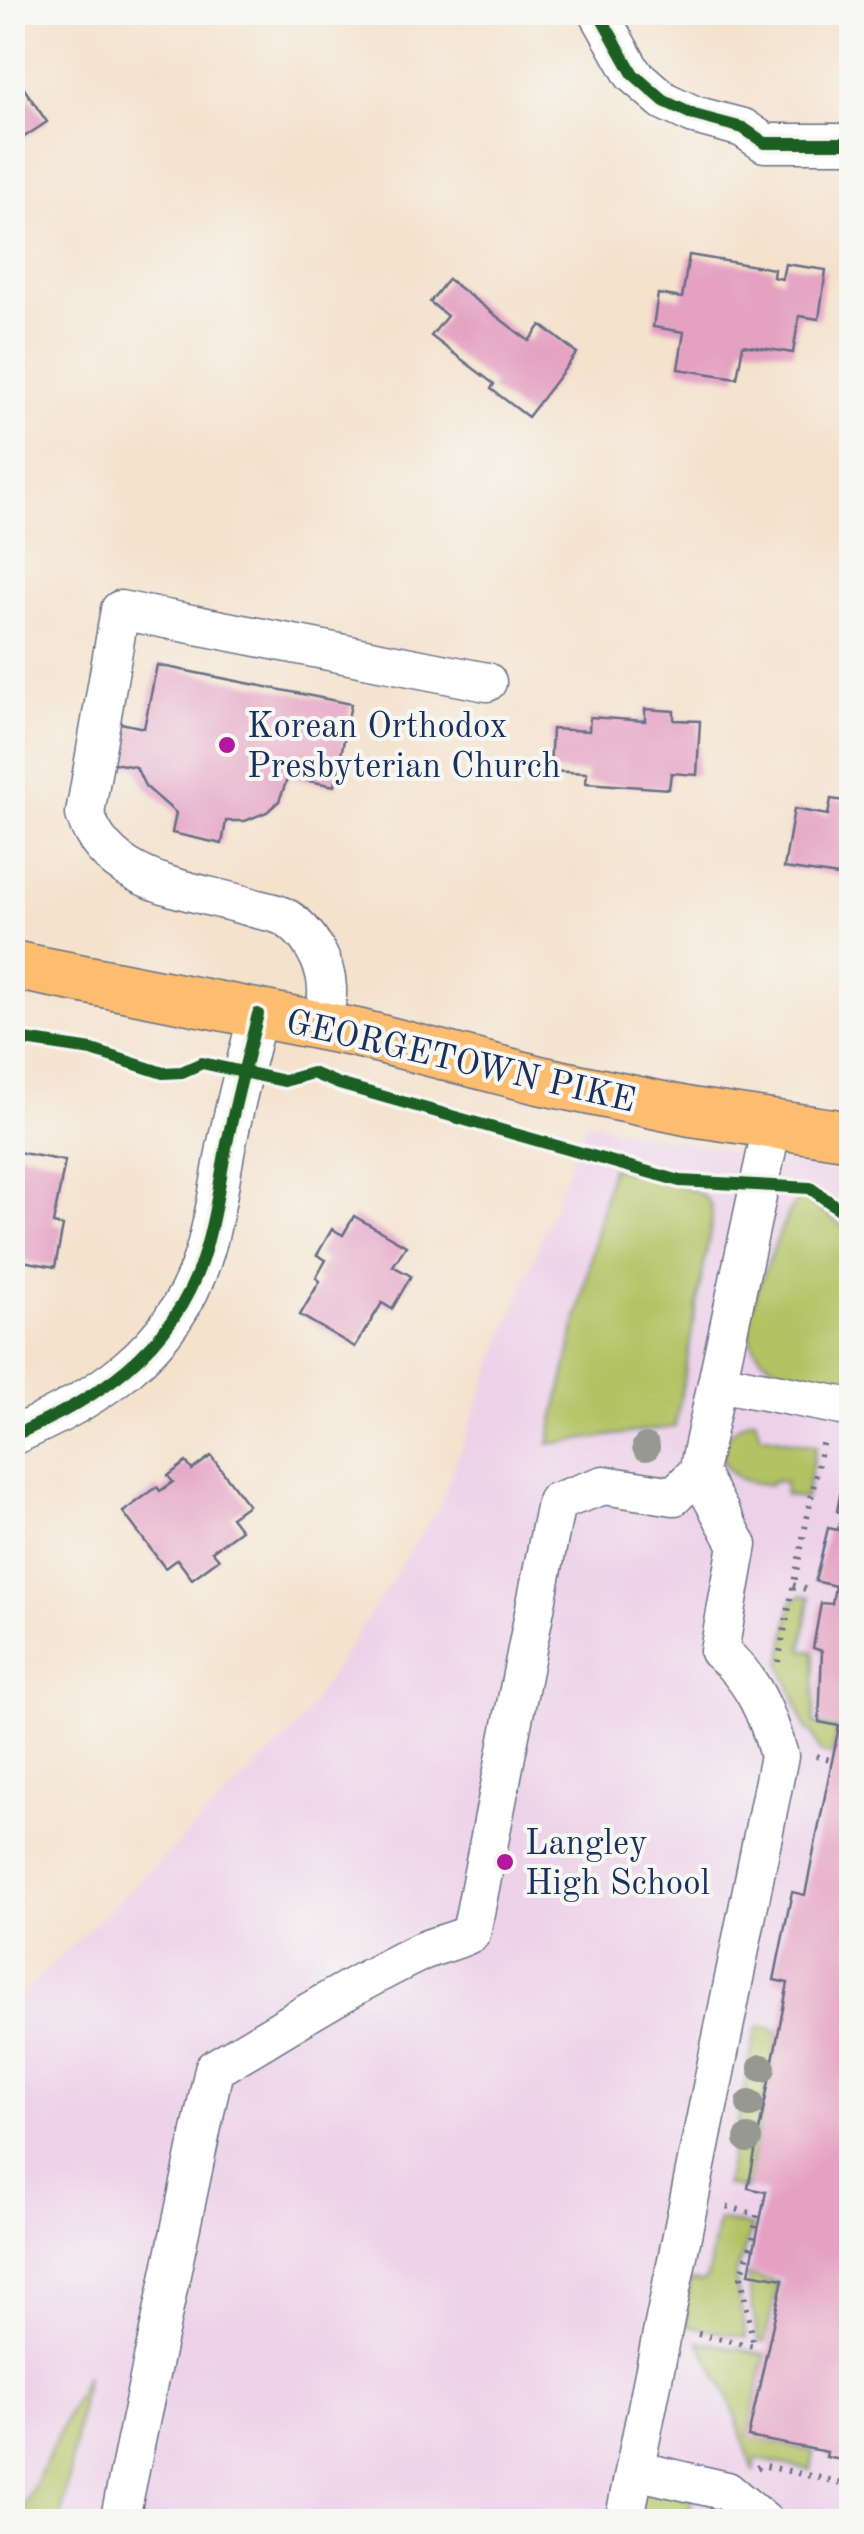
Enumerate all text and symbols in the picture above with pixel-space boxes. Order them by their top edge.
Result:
place label: Korean Orthodox Presbyterian Church [247,710,561,785]
marker: Korean Orthodox Presbyterian Church [216,734,238,756]
street label: GEORGETOWN PIKE [282,1005,638,1120]
place label: Langley High School [525,1827,710,1902]
marker: Langley High School [494,1851,516,1873]

